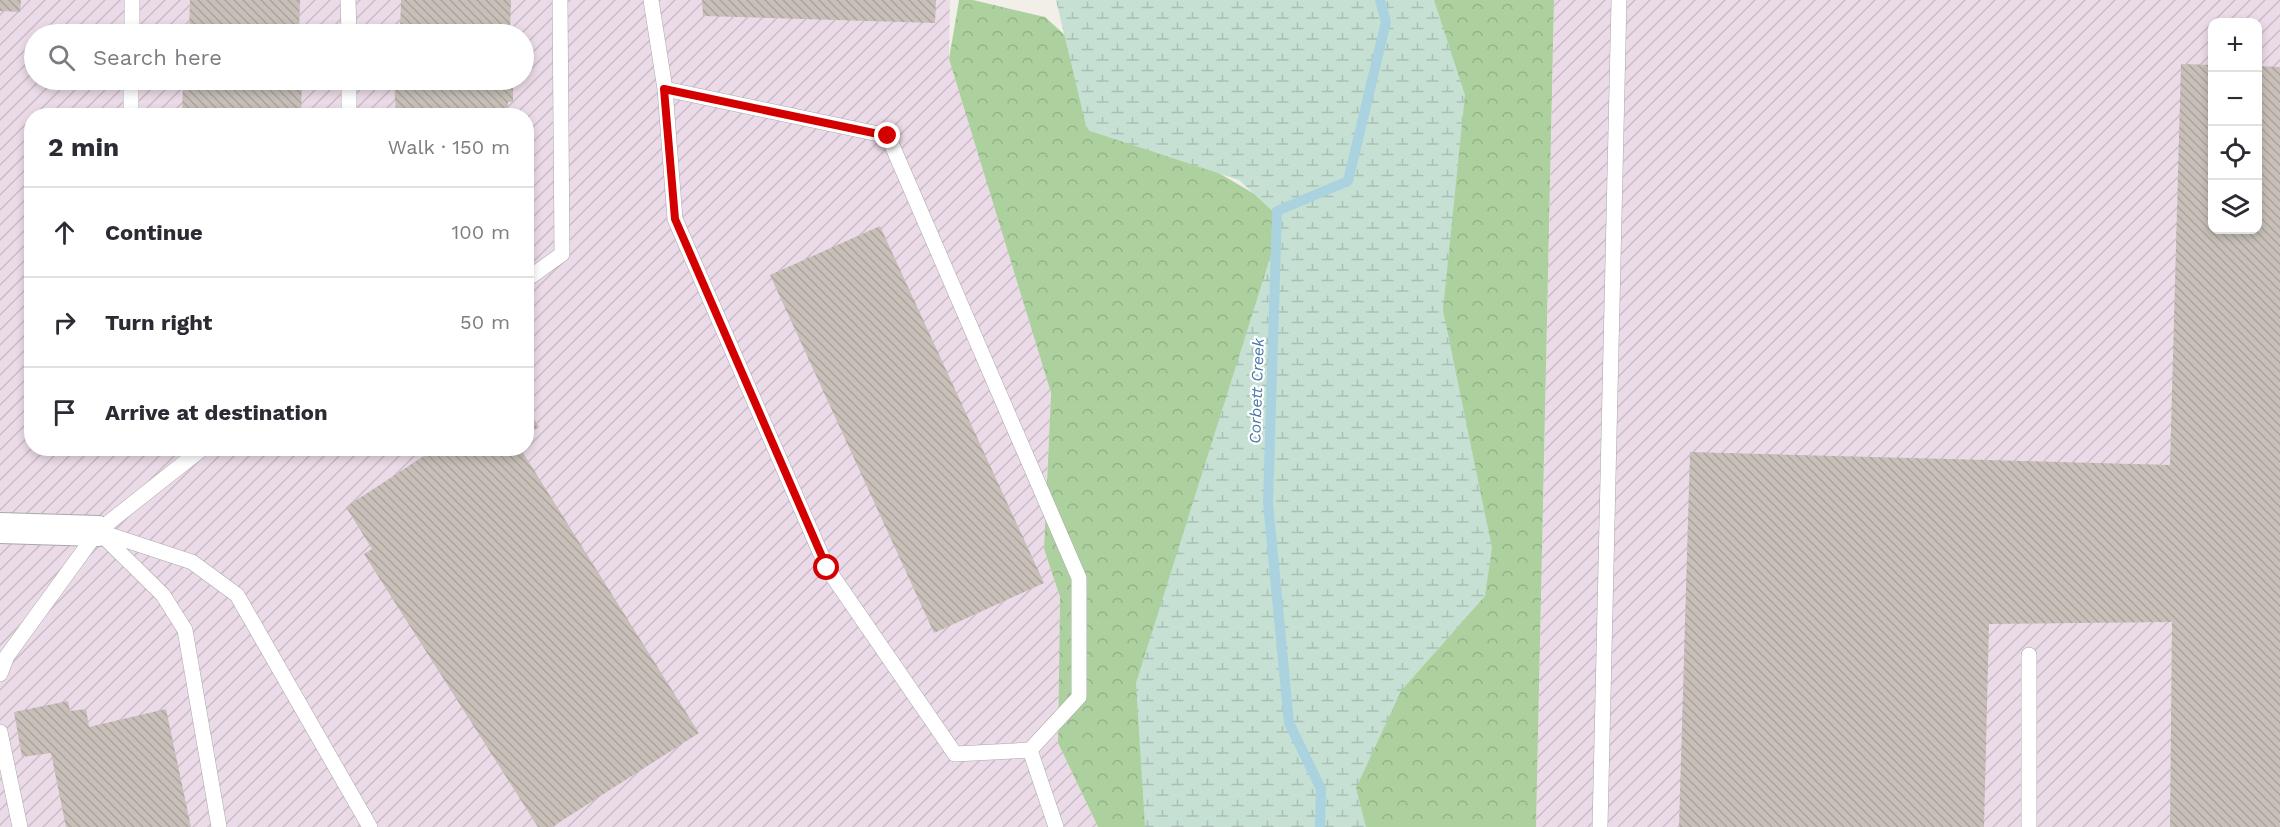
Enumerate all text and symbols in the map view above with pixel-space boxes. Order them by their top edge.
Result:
map controls [2208,18,2262,234]
button: + [2208,18,2262,72]
search box [24,24,534,90]
icon: search [45,41,78,74]
text: Search here [93,45,222,70]
button: − [2208,72,2262,126]
route end [874,122,900,148]
button: locate [2208,126,2262,180]
text: 2 min [48,132,119,162]
text: Walk · 150 m [388,135,510,159]
button: layers [2208,180,2262,234]
icon: ahead [48,216,81,249]
text: Continue [105,220,203,245]
text: 100 m [451,220,510,244]
icon: right [48,306,81,339]
text: Turn right [105,310,212,335]
text: 50 m [460,310,510,334]
water label: Corbett Creek [1245,337,1268,444]
icon: arrive [48,396,81,429]
text: Arrive at destination [105,400,328,425]
route start [813,554,839,580]

